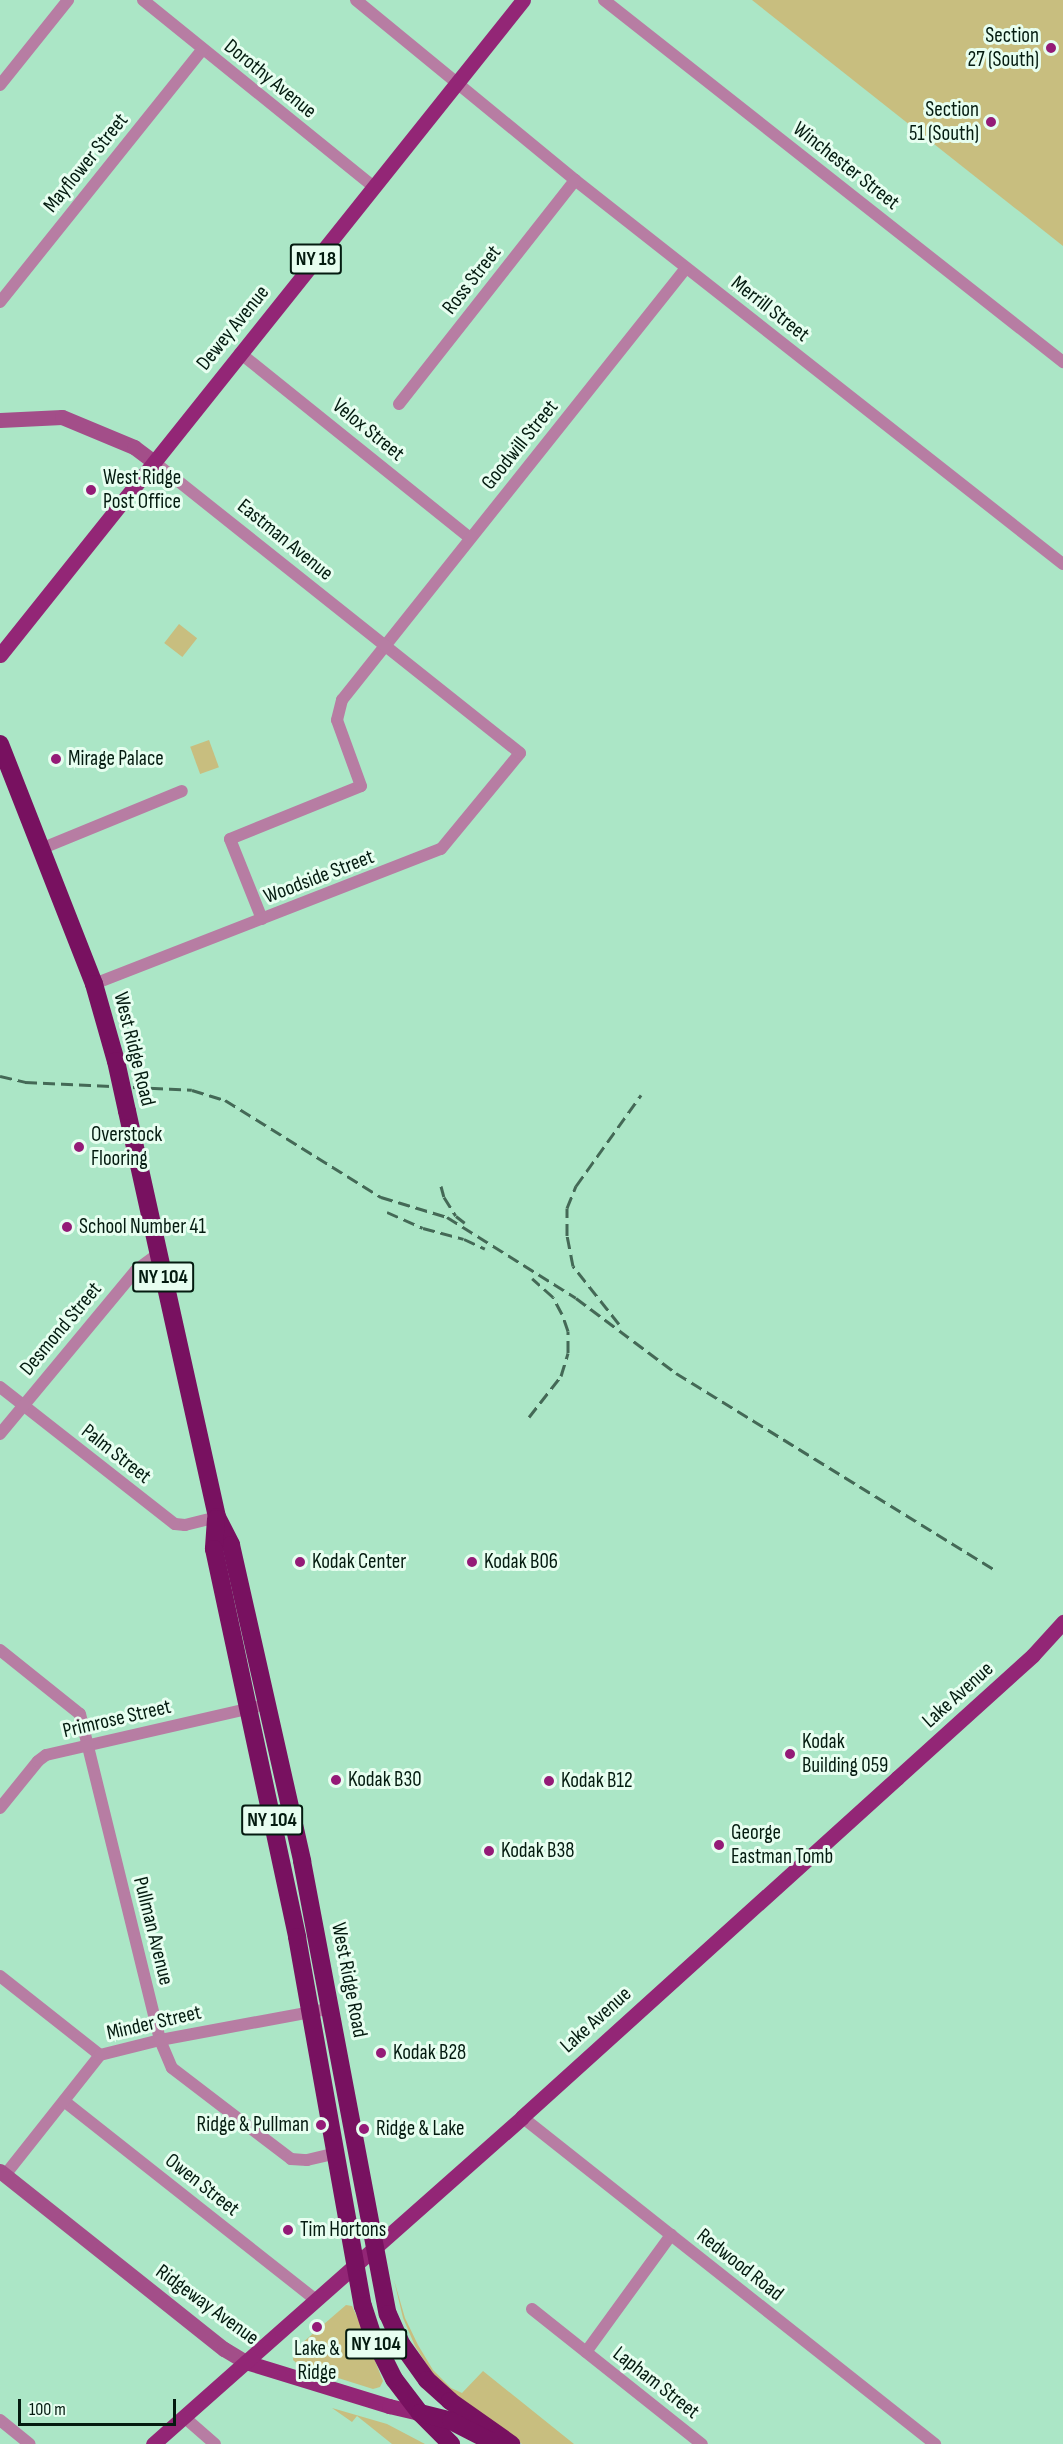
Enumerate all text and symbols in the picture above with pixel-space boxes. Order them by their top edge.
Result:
place label: Section 27 (South) [968,23,1039,73]
street label: Dorothy Avenue [219,34,321,124]
marker: Section 27 (South) [1044,41,1058,55]
place label: Section 51 (South) [909,97,979,147]
street label: Mayflower Street [38,108,134,218]
marker: Section 51 (South) [984,115,998,129]
street label: Winchester Street [788,117,904,215]
street label: Ross Street [437,240,507,320]
road number: NY 18 [289,242,343,276]
street label: Merrill Street [726,271,814,347]
street label: Dewey Avenue [191,281,275,375]
street label: Velox Street [327,393,409,467]
street label: Goodwill Street [476,395,564,495]
place label: West Ridge Post Office [103,465,181,515]
marker: West Ridge Post Office [84,483,98,497]
street label: Eastman Avenue [232,494,338,586]
place label: Mirage Palace [68,746,164,772]
marker: Mirage Palace [49,752,63,766]
street label: Woodside Street [260,844,378,910]
street label: West Ridge Road [108,989,160,1109]
place label: Overstock Flooring [91,1122,162,1172]
marker: Overstock Flooring [72,1140,86,1154]
place label: School Number 41 [79,1214,206,1240]
marker: School Number 41 [60,1220,74,1234]
road number: NY 104 [132,1260,195,1294]
street label: Desmond Street [15,1277,107,1381]
street label: Palm Street [76,1419,156,1489]
place label: Kodak Center [312,1549,406,1575]
place label: Kodak B06 [484,1549,558,1575]
marker: Kodak Center [293,1555,307,1569]
marker: Kodak B06 [465,1555,479,1569]
street label: Lake Avenue [917,1657,999,1733]
street label: Primrose Street [60,1694,174,1744]
place label: Kodak Building 059 [802,1729,888,1779]
marker: Kodak Building 059 [783,1747,797,1761]
place label: Kodak B30 [348,1767,422,1793]
place label: Kodak B12 [561,1768,633,1794]
marker: Kodak B30 [329,1773,343,1787]
marker: Kodak B12 [542,1774,556,1788]
road number: NY 104 [240,1803,304,1837]
place label: George Eastman Tomb [731,1820,833,1870]
place label: Kodak B38 [501,1838,574,1864]
marker: George Eastman Tomb [712,1838,726,1852]
marker: Kodak B38 [482,1844,496,1858]
street label: Pullman Avenue [127,1874,179,1988]
street label: West Ridge Road [326,1920,372,2040]
street label: Lake Avenue [555,1982,637,2058]
street label: Minder Street [104,2000,204,2046]
place label: Kodak B28 [393,2040,466,2066]
marker: Kodak B28 [374,2046,388,2060]
place label: Ridge & Pullman [197,2112,309,2138]
place label: Ridge & Lake [376,2116,464,2142]
marker: Ridge & Pullman [314,2118,328,2132]
marker: Ridge & Lake [357,2122,371,2136]
street label: Owen Street [160,2148,244,2222]
place label: Tim Hortons [300,2217,386,2243]
marker: Tim Hortons [281,2223,295,2237]
street label: Redwood Road [692,2223,788,2307]
street label: Ridgeway Avenue [151,2259,263,2351]
marker: Lake & Ridge [310,2320,324,2334]
road number: NY 104 [344,2327,407,2361]
place label: Lake & Ridge [294,2336,340,2386]
street label: Lapham Street [608,2341,704,2425]
scale bar [21,2387,178,2425]
text: 100 m [29,2399,66,2420]

